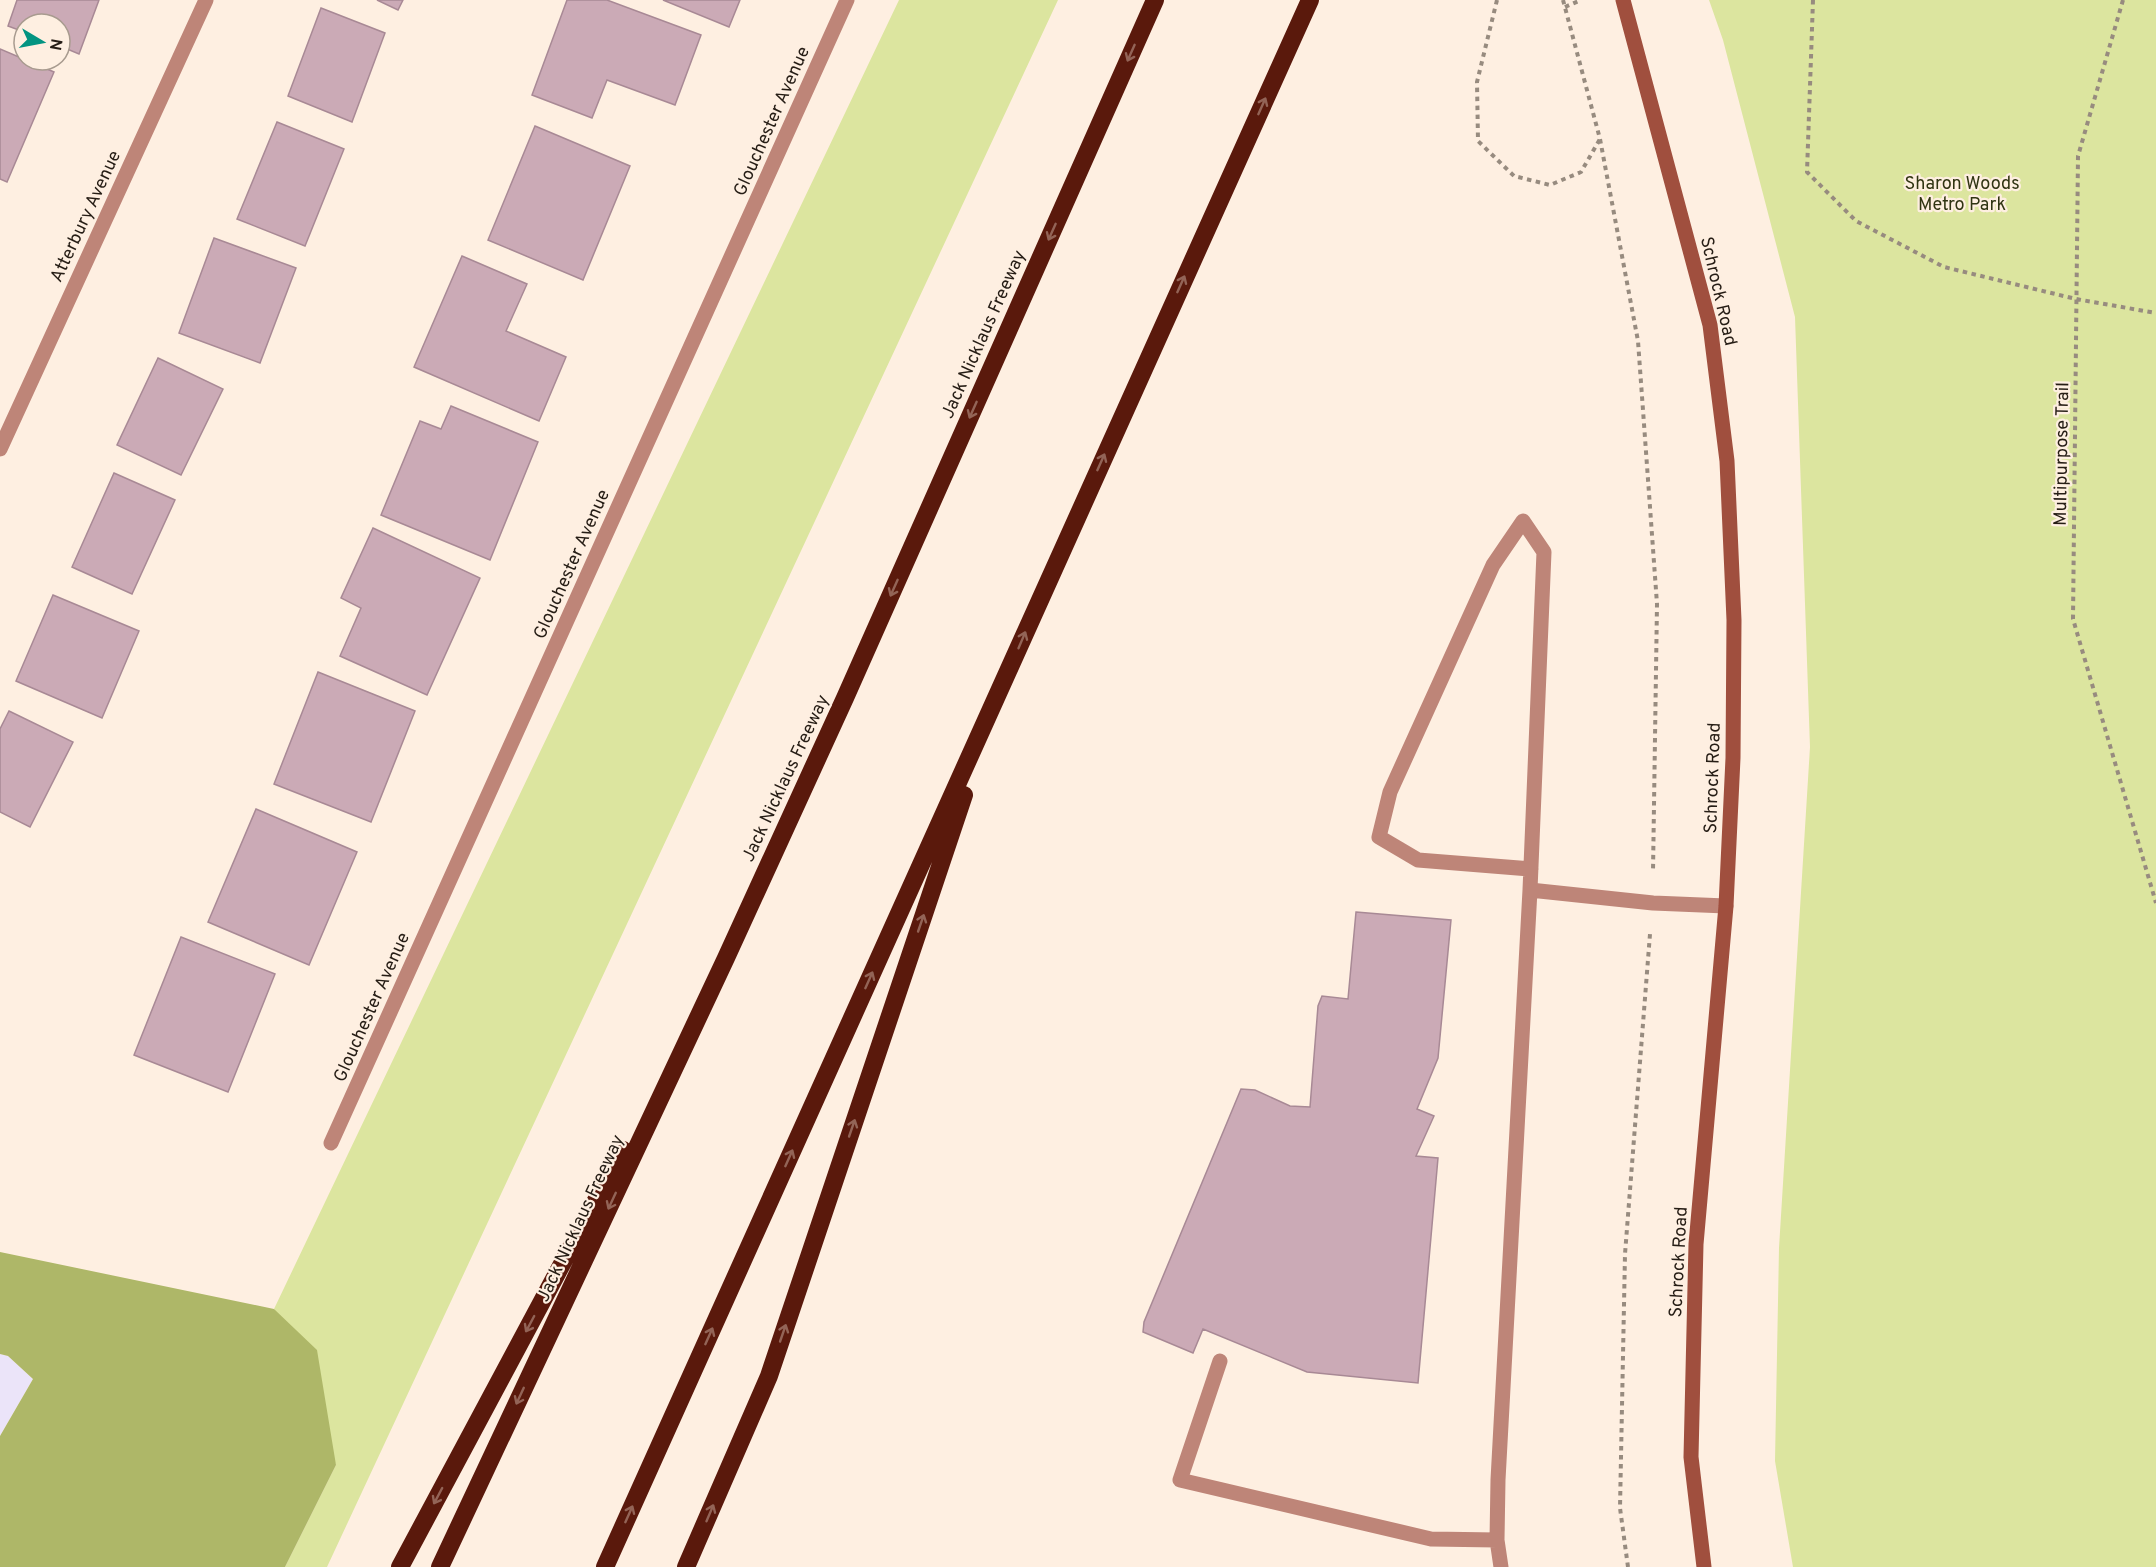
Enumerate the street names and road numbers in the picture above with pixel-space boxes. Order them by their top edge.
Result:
street label: Glouchester Avenue [729,43,816,200]
street label: Atterbury Avenue [46,147,127,286]
street label: Schrock Road [1694,235,1741,348]
street label: Jack Nicklaus Freeway [937,247,1032,422]
street label: Multipurpose Trail [2050,382,2075,526]
street label: Glouchester Avenue [529,486,616,643]
street label: Jack Nicklaus Freeway [738,691,835,866]
street label: Schrock Road [1700,722,1727,834]
street label: Glouchester Avenue [329,929,416,1086]
street label: Jack Nicklaus Freeway [533,1131,630,1306]
street label: Schrock Road [1665,1206,1694,1318]

